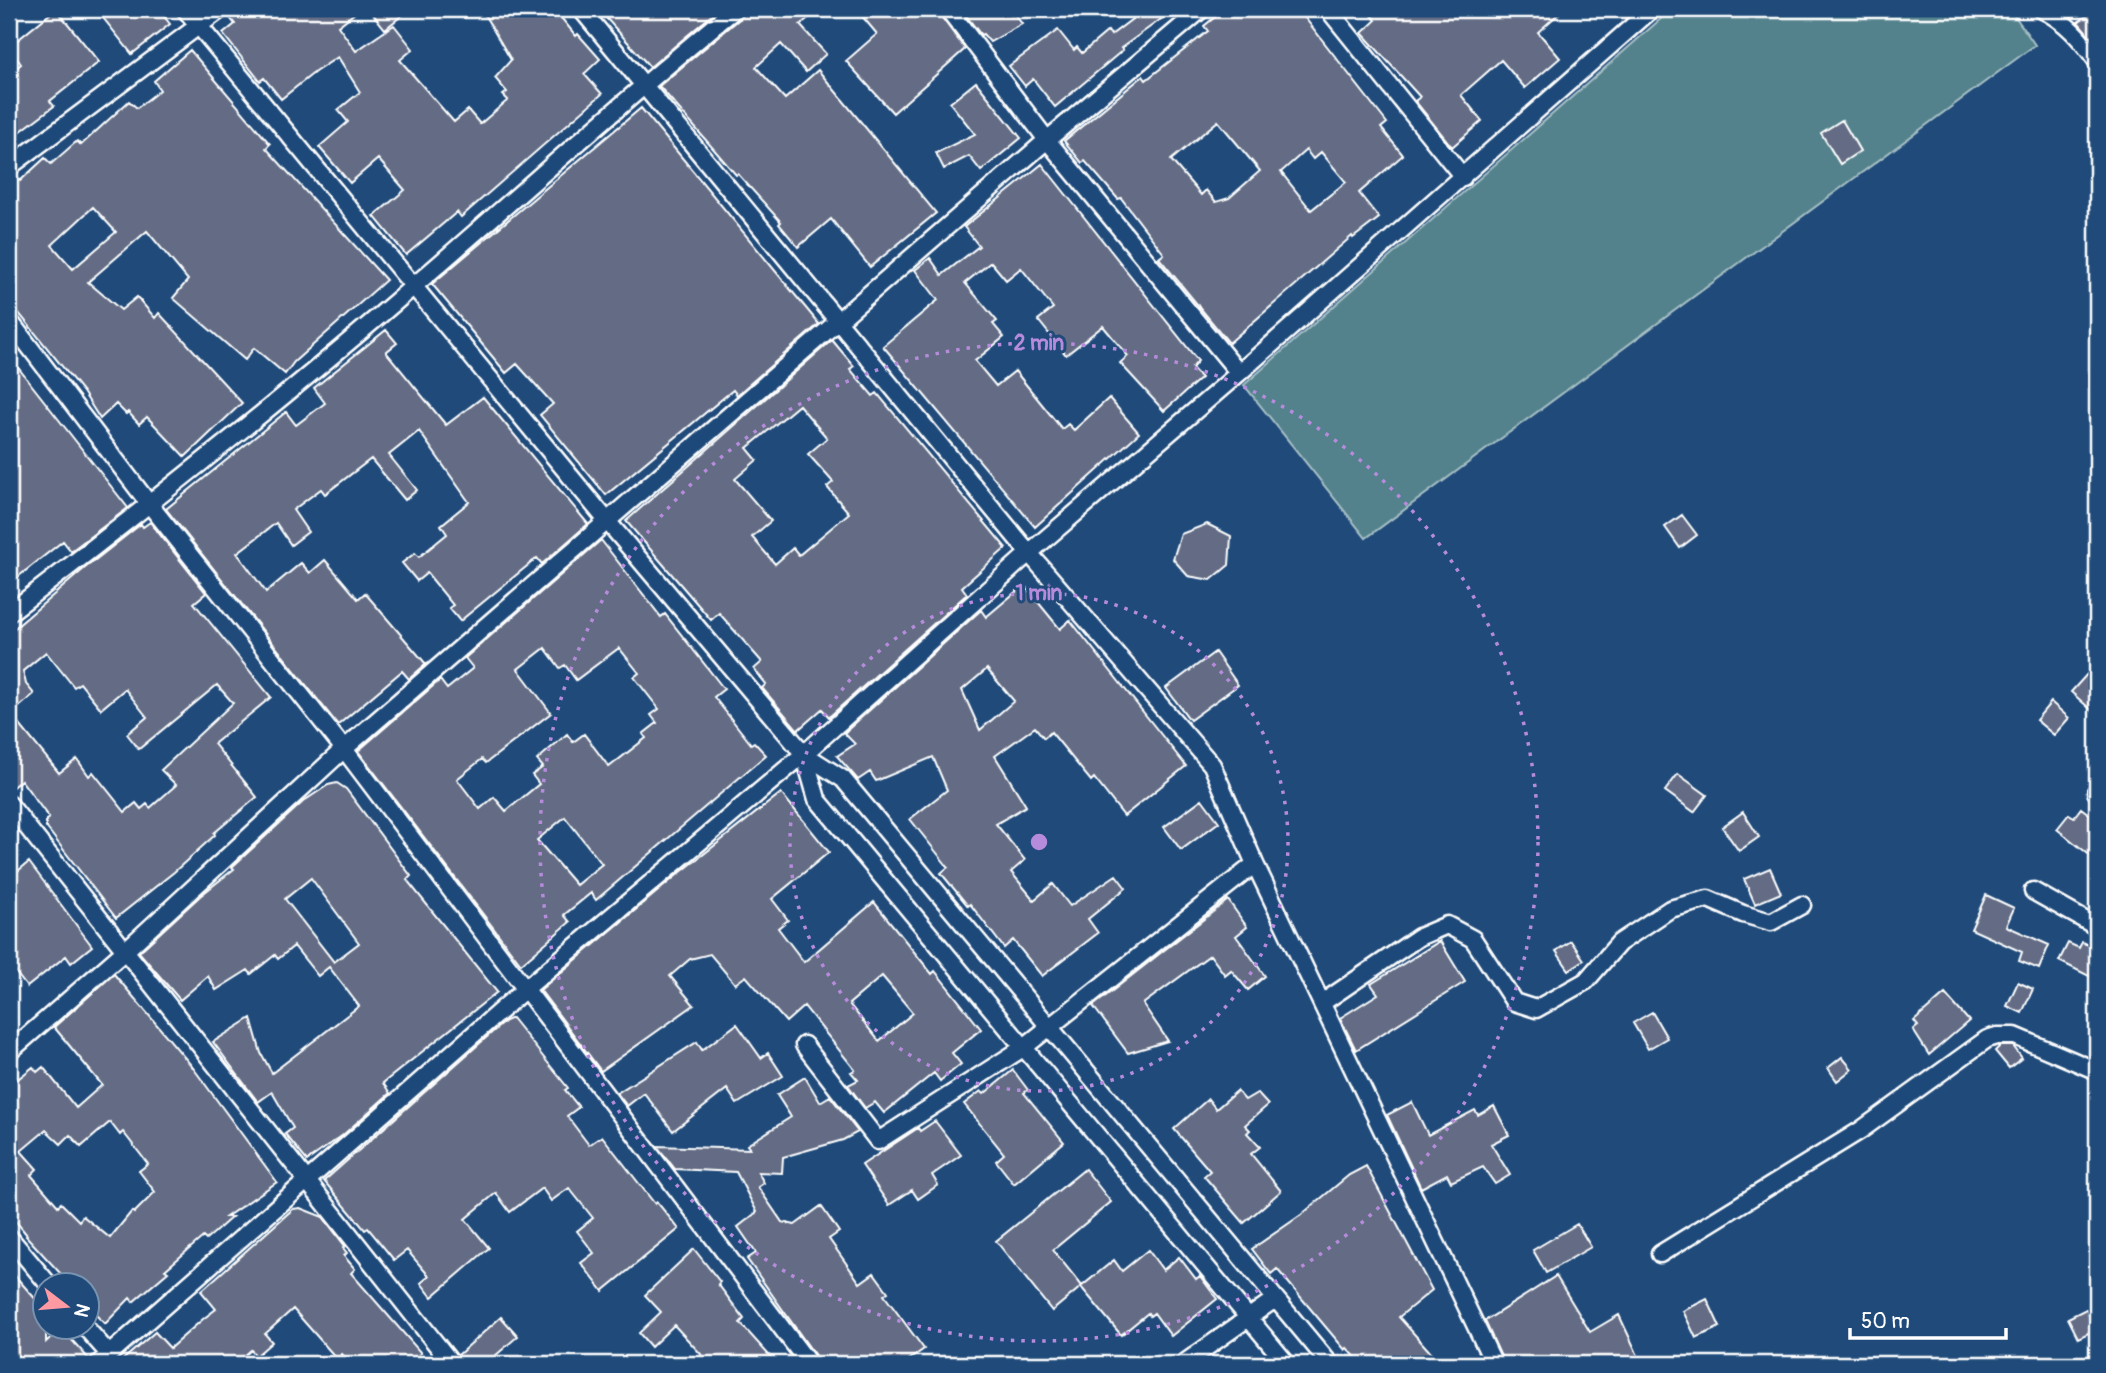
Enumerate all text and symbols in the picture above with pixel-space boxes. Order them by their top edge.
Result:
text: 2 min [1014,330,1064,357]
text: 1 min [1016,580,1063,607]
centre of rings [1027,830,1051,854]
north arrow [32,1272,102,1342]
scale bar [1850,1296,2006,1340]
text: N [68,1301,95,1320]
text: 50 m [1861,1308,1910,1335]

